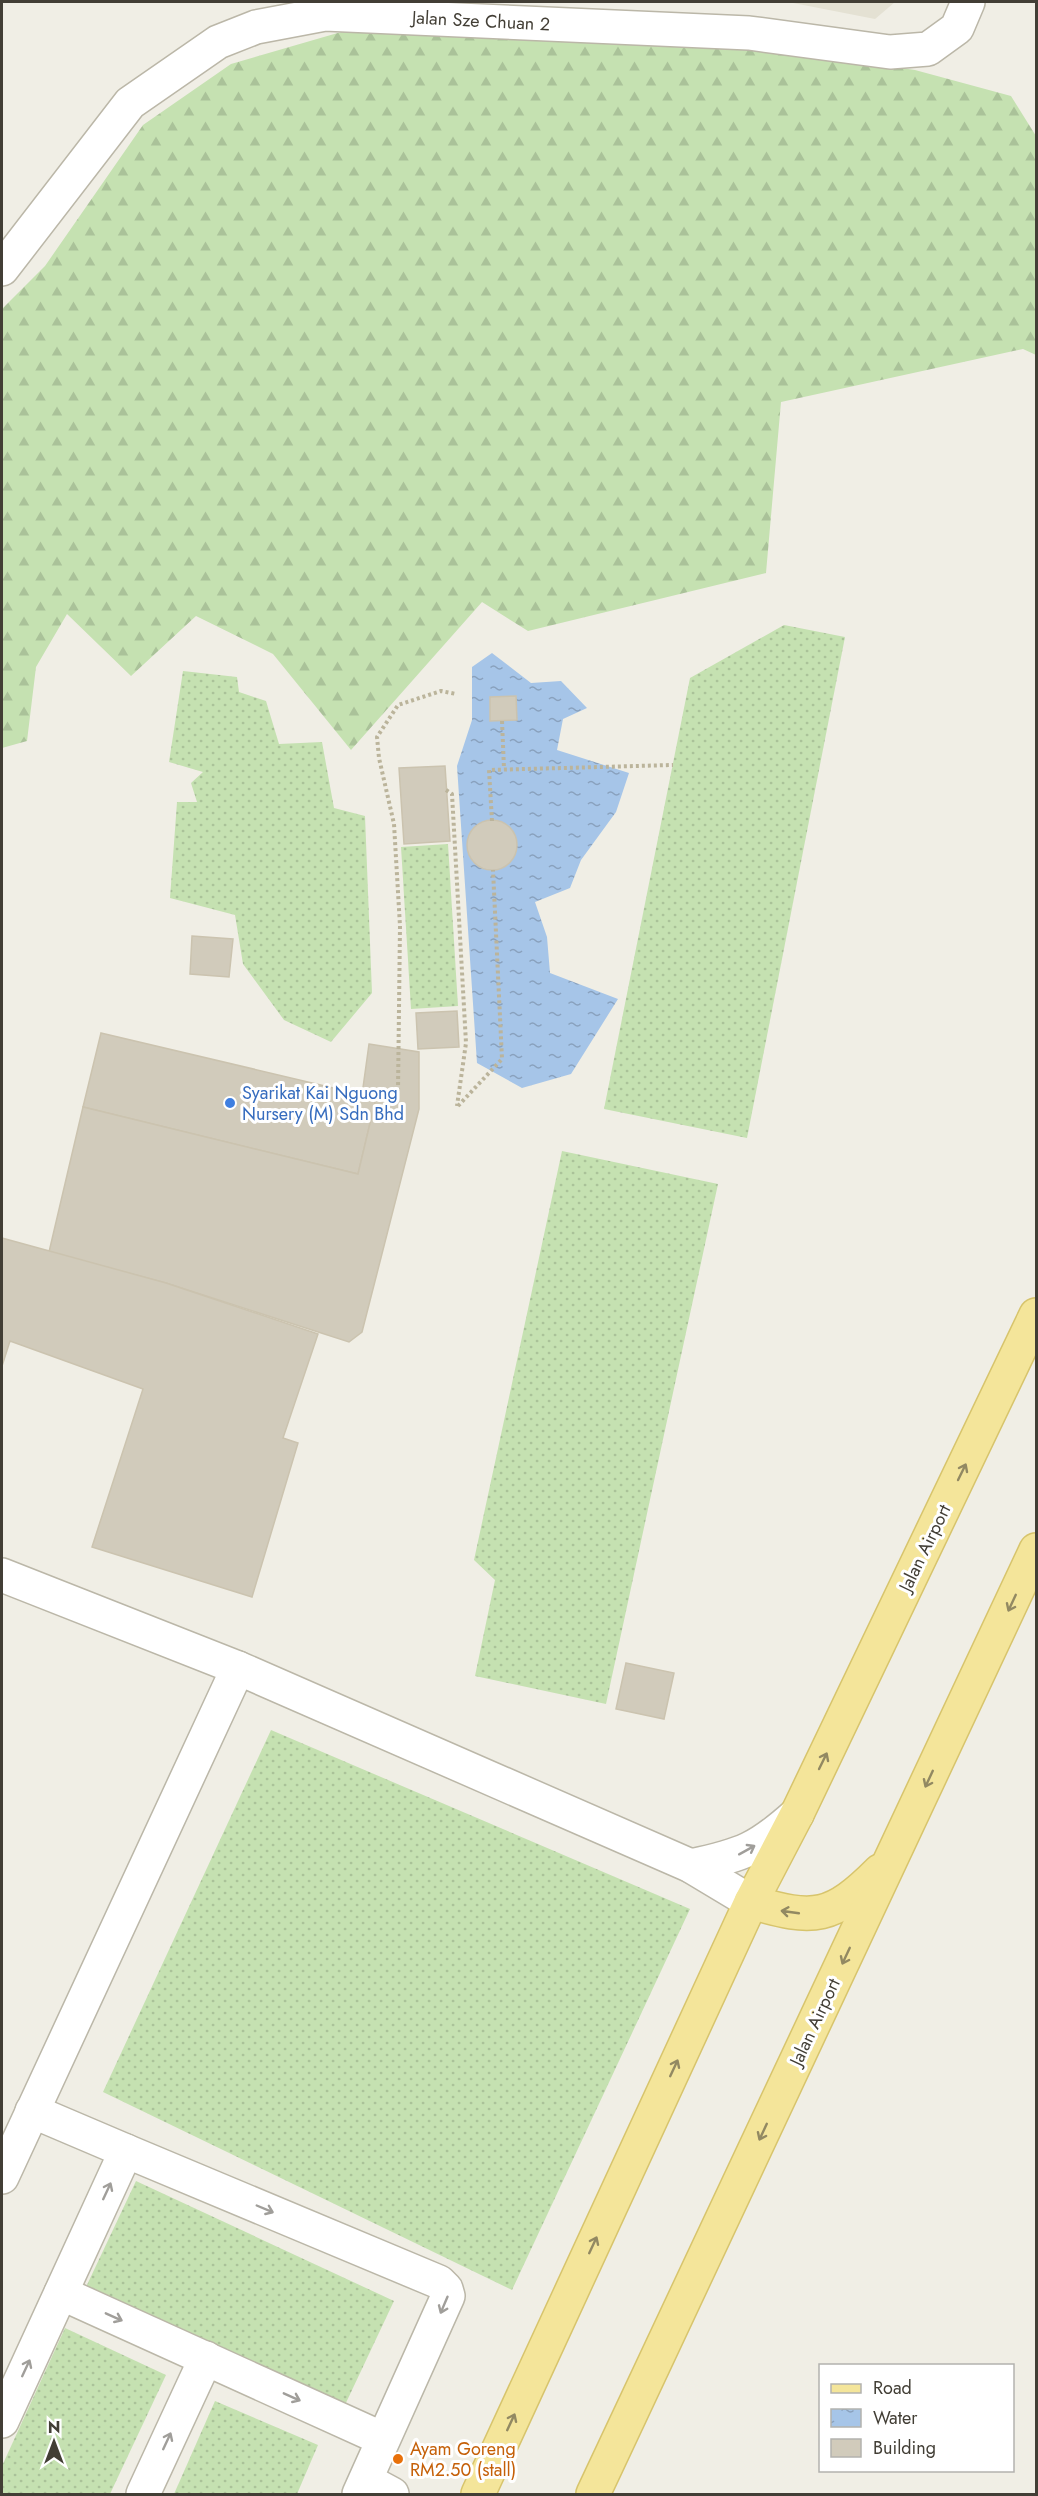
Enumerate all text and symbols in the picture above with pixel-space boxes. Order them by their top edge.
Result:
street label: Jalan Sze Chuan 2 [409,4,551,38]
place label: Syarikat Kai Nguong Nursery (M) Sdn Bhd [242,1080,404,1127]
marker: Syarikat Kai Nguong Nursery (M) Sdn Bhd [223,1096,237,1110]
one-way arrow [956,1463,968,1481]
street label: Jalan Airport [892,1499,958,1598]
one-way arrow [1005,1593,1017,1611]
one-way arrow [817,1753,829,1771]
one-way arrow [922,1770,934,1788]
one-way arrow [738,1844,755,1856]
one-way arrow [781,1906,800,1917]
one-way arrow [839,1946,851,1964]
street label: Jalan Airport [783,1973,847,2072]
one-way arrow [669,2060,681,2078]
one-way arrow [757,2123,768,2141]
one-way arrow [102,2182,114,2200]
one-way arrow [255,2204,273,2215]
one-way arrow [587,2237,599,2255]
one-way arrow [437,2295,449,2313]
one-way arrow [104,2312,123,2323]
one-way arrow [21,2360,32,2378]
legend [819,2364,1014,2472]
text: Road [873,2375,912,2401]
one-way arrow [282,2392,300,2404]
text: Water [873,2405,918,2431]
north arrow [24,2412,84,2472]
one-way arrow [506,2414,517,2432]
text: N [48,2416,60,2439]
one-way arrow [162,2433,174,2451]
text: Building [873,2435,936,2461]
place label: Ayam Goreng RM2.50 (stall) [410,2436,516,2483]
marker: Ayam Goreng RM2.50 (stall) [391,2452,405,2466]

